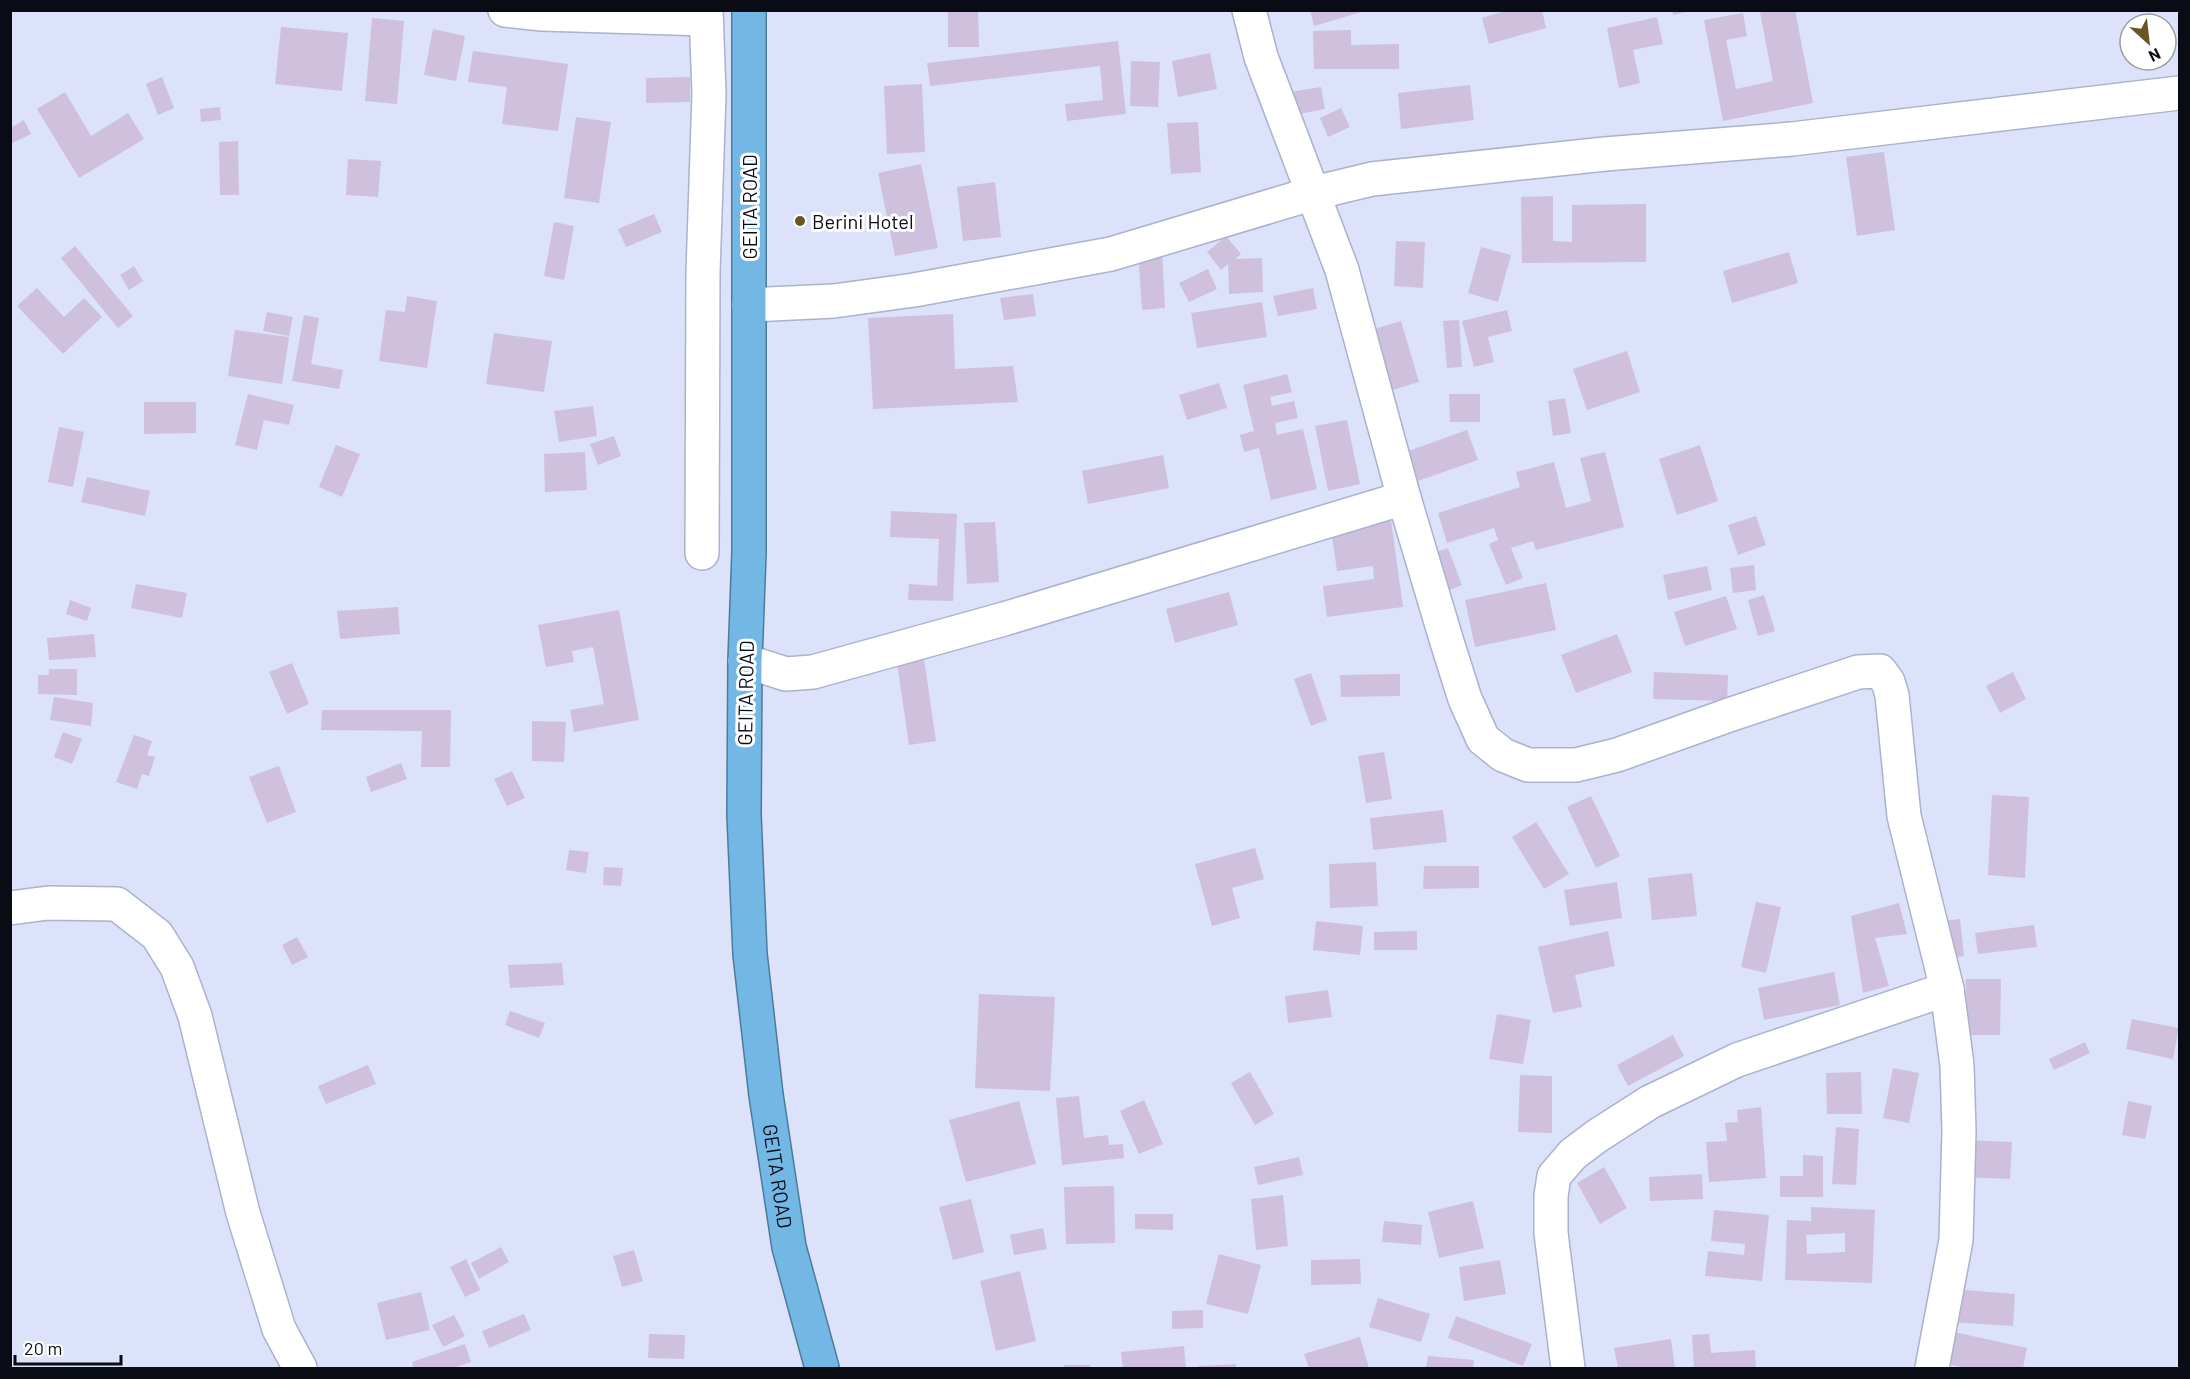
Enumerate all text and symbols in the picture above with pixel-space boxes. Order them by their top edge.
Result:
north arrow [2118,12,2178,72]
text: N [2146,45,2164,67]
street label: GEITA ROAD [737,154,761,260]
place label: Berini Hotel [812,209,914,233]
marker: Berini Hotel [793,214,807,228]
street label: GEITA ROAD [732,640,758,746]
street label: GEITA ROAD [759,1122,798,1230]
scale bar [15,1328,122,1366]
text: 20 m [24,1337,62,1359]

